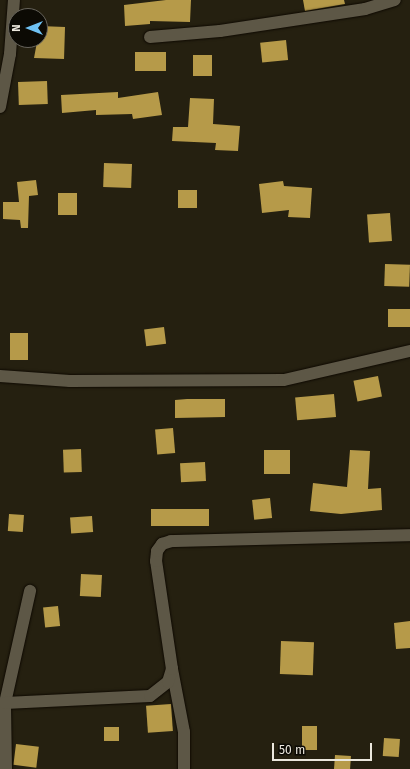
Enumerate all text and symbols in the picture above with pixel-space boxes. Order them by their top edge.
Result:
north arrow [8,8,48,48]
text: N [10,24,23,32]
scale bar [274,735,374,761]
text: 50 m [279,743,305,757]

